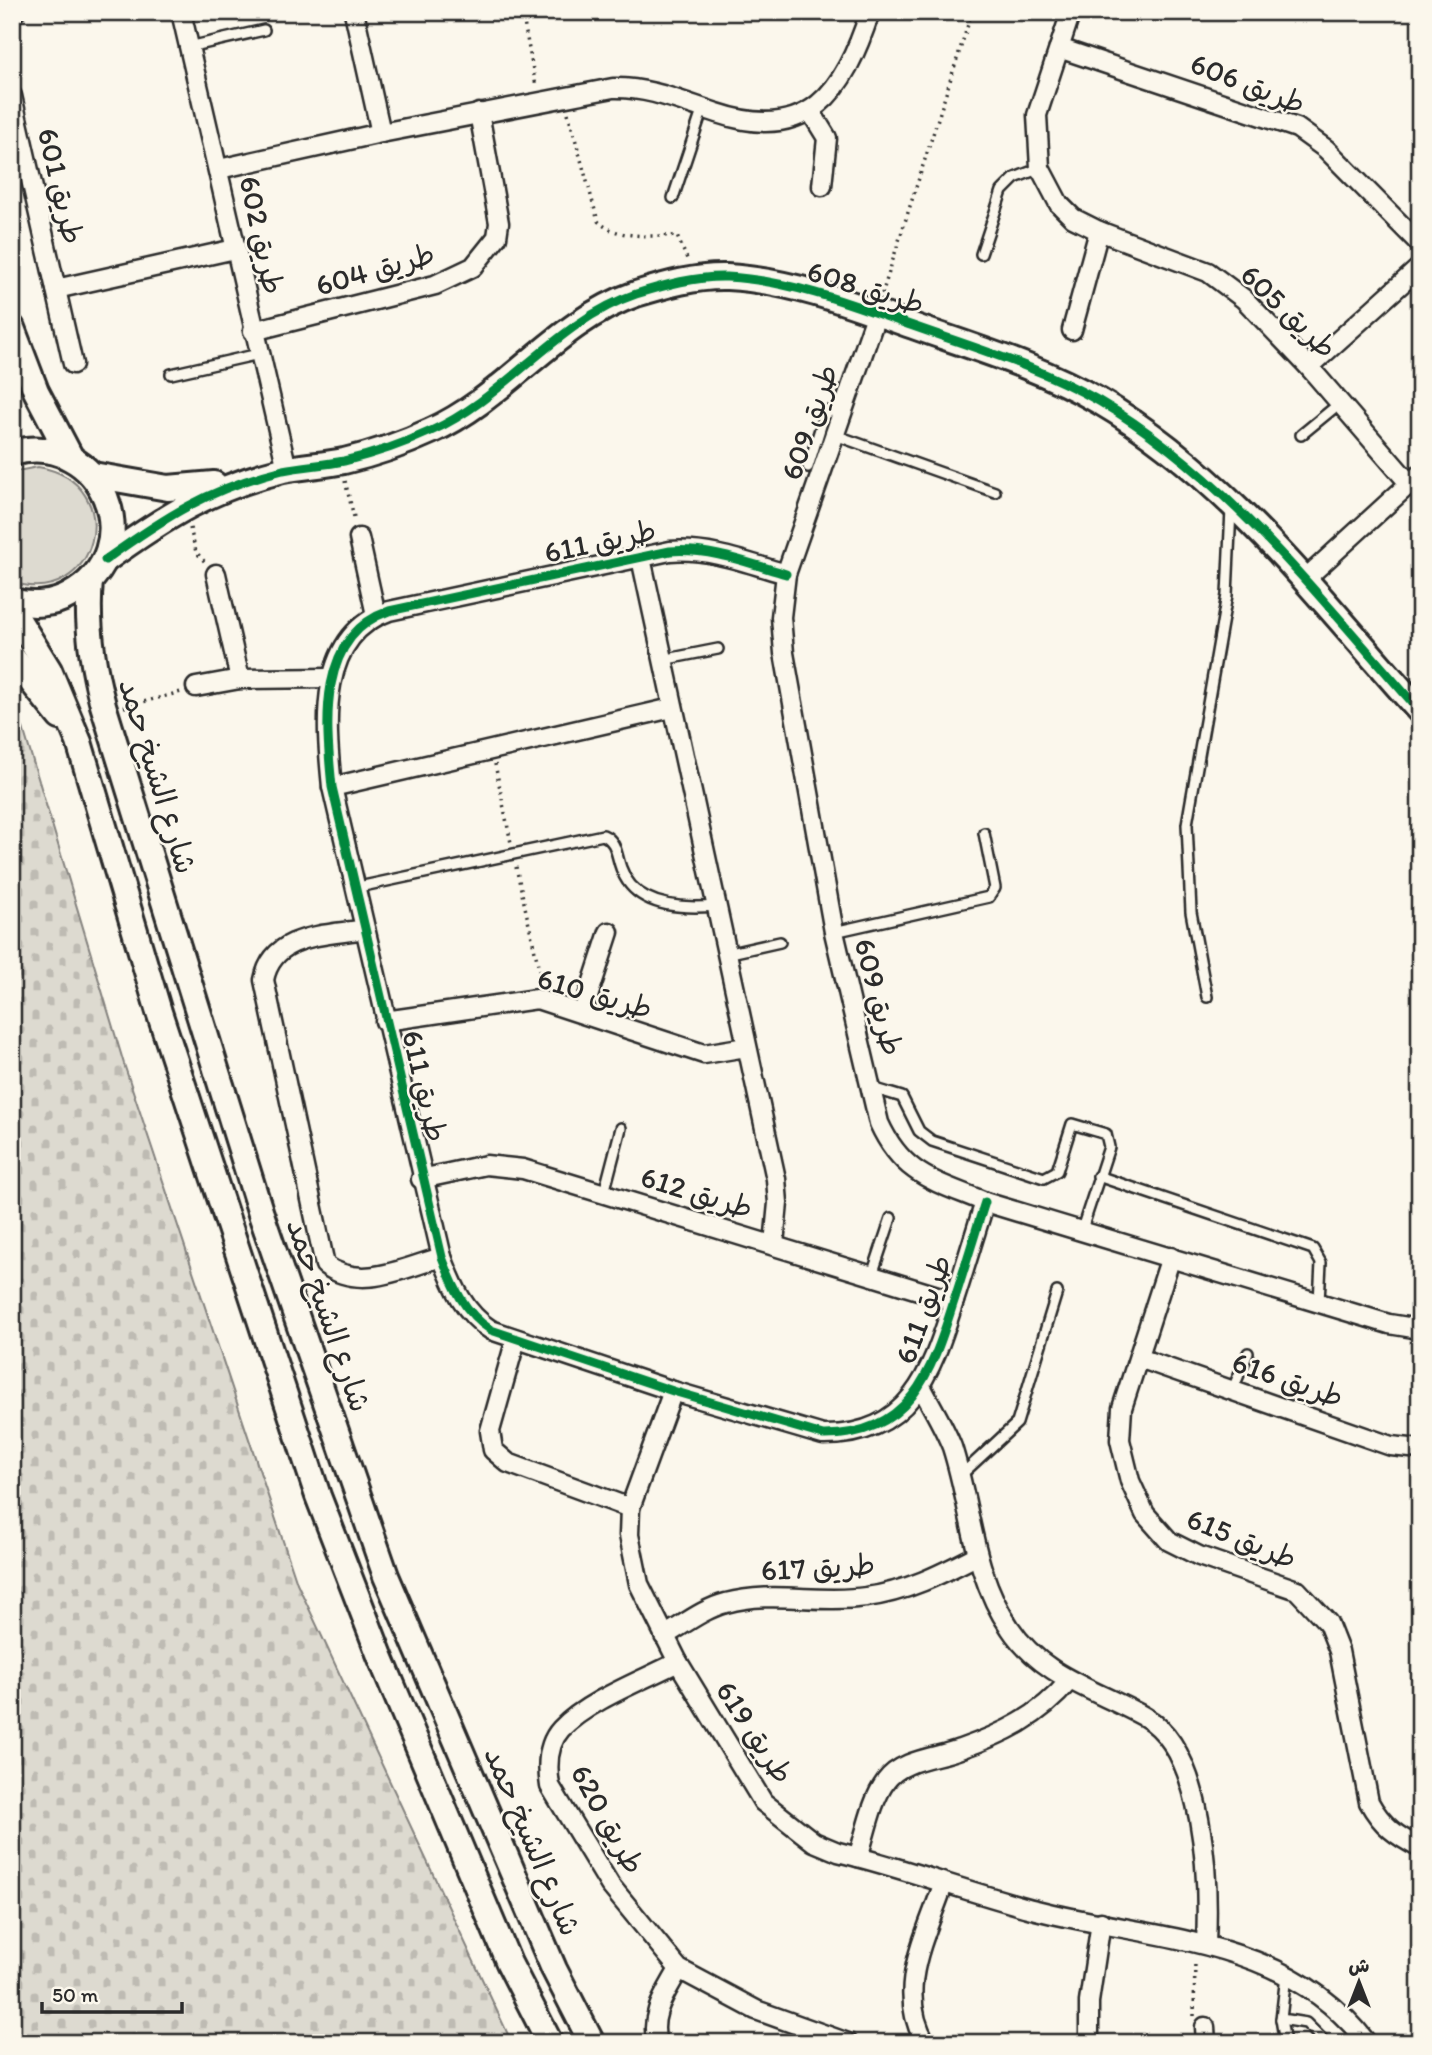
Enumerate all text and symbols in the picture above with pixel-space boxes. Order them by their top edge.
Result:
street label: طريق 606 [1185,44,1311,122]
street label: طريق 601 [30,124,92,248]
street label: طريق 602 [231,173,293,297]
street label: طريق 604 [311,234,439,304]
street label: طريق 608 [803,252,929,322]
street label: طريق 605 [1233,256,1345,366]
street label: طريق 609 [772,359,846,485]
street label: طريق 611 [541,511,659,571]
street label: شارع الشيخ حمد [108,674,205,879]
street label: طريق 609 [847,934,911,1060]
street label: طريق 610 [533,959,657,1027]
street label: طريق 611 [394,1027,456,1145]
street label: طريق 612 [636,1157,758,1227]
street label: شارع الشيخ حمد [276,1213,379,1417]
street label: طريق 611 [886,1249,960,1369]
street label: طريق 616 [1227,1343,1349,1415]
street label: طريق 615 [1182,1499,1302,1577]
street label: طريق 617 [760,1546,876,1588]
street label: طريق 619 [708,1674,802,1790]
street label: شارع الشيخ حمد [474,1741,589,1942]
street label: طريق 620 [563,1758,653,1880]
north arrow [1324,1946,1394,2016]
text: ش [1349,1954,1370,1977]
scale bar [42,1971,182,2015]
text: 50 m [52,1982,99,2007]

